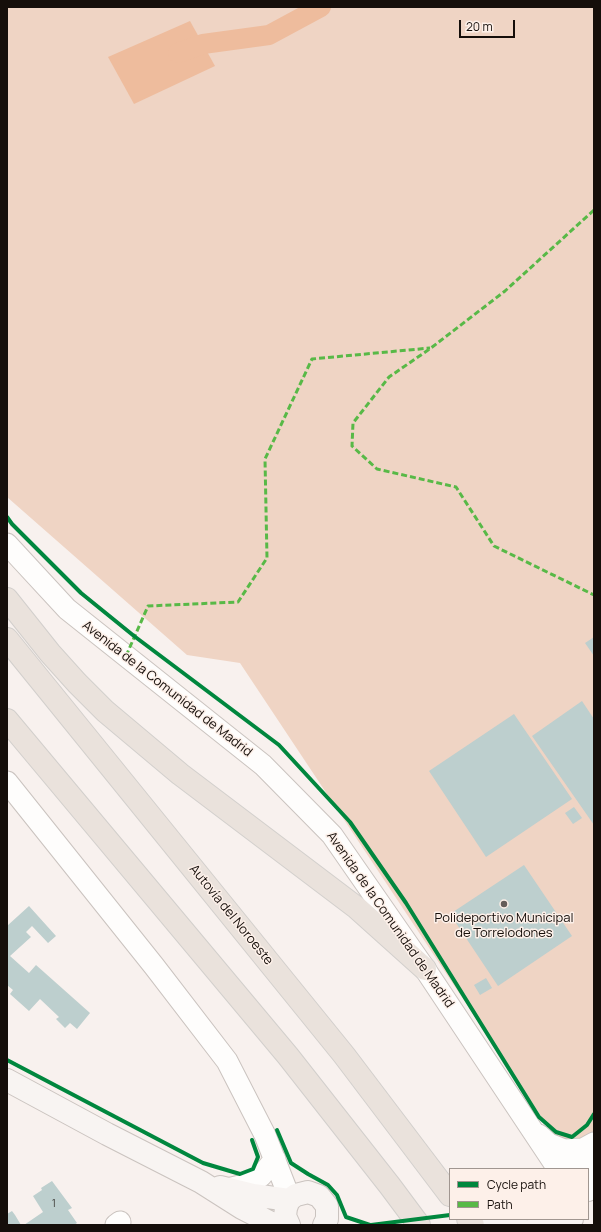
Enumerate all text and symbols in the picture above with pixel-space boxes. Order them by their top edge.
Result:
scale bar [461,12,517,38]
text: 20 m [466,18,493,35]
street label: Avenida de la Comunidad de Madrid [79,618,255,760]
street label: Avenida de la Comunidad de Madrid [323,829,457,1011]
street label: Autovía del Noroeste [186,862,276,968]
marker: Polideportivo Municipal de Torrelodones [499,899,509,909]
place label: Polideportivo Municipal de Torrelodones [434,910,574,941]
legend [449,1168,589,1220]
text: Cycle path [487,1176,546,1193]
text: Path [487,1196,513,1213]
house number: 1 [52,1197,56,1211]

